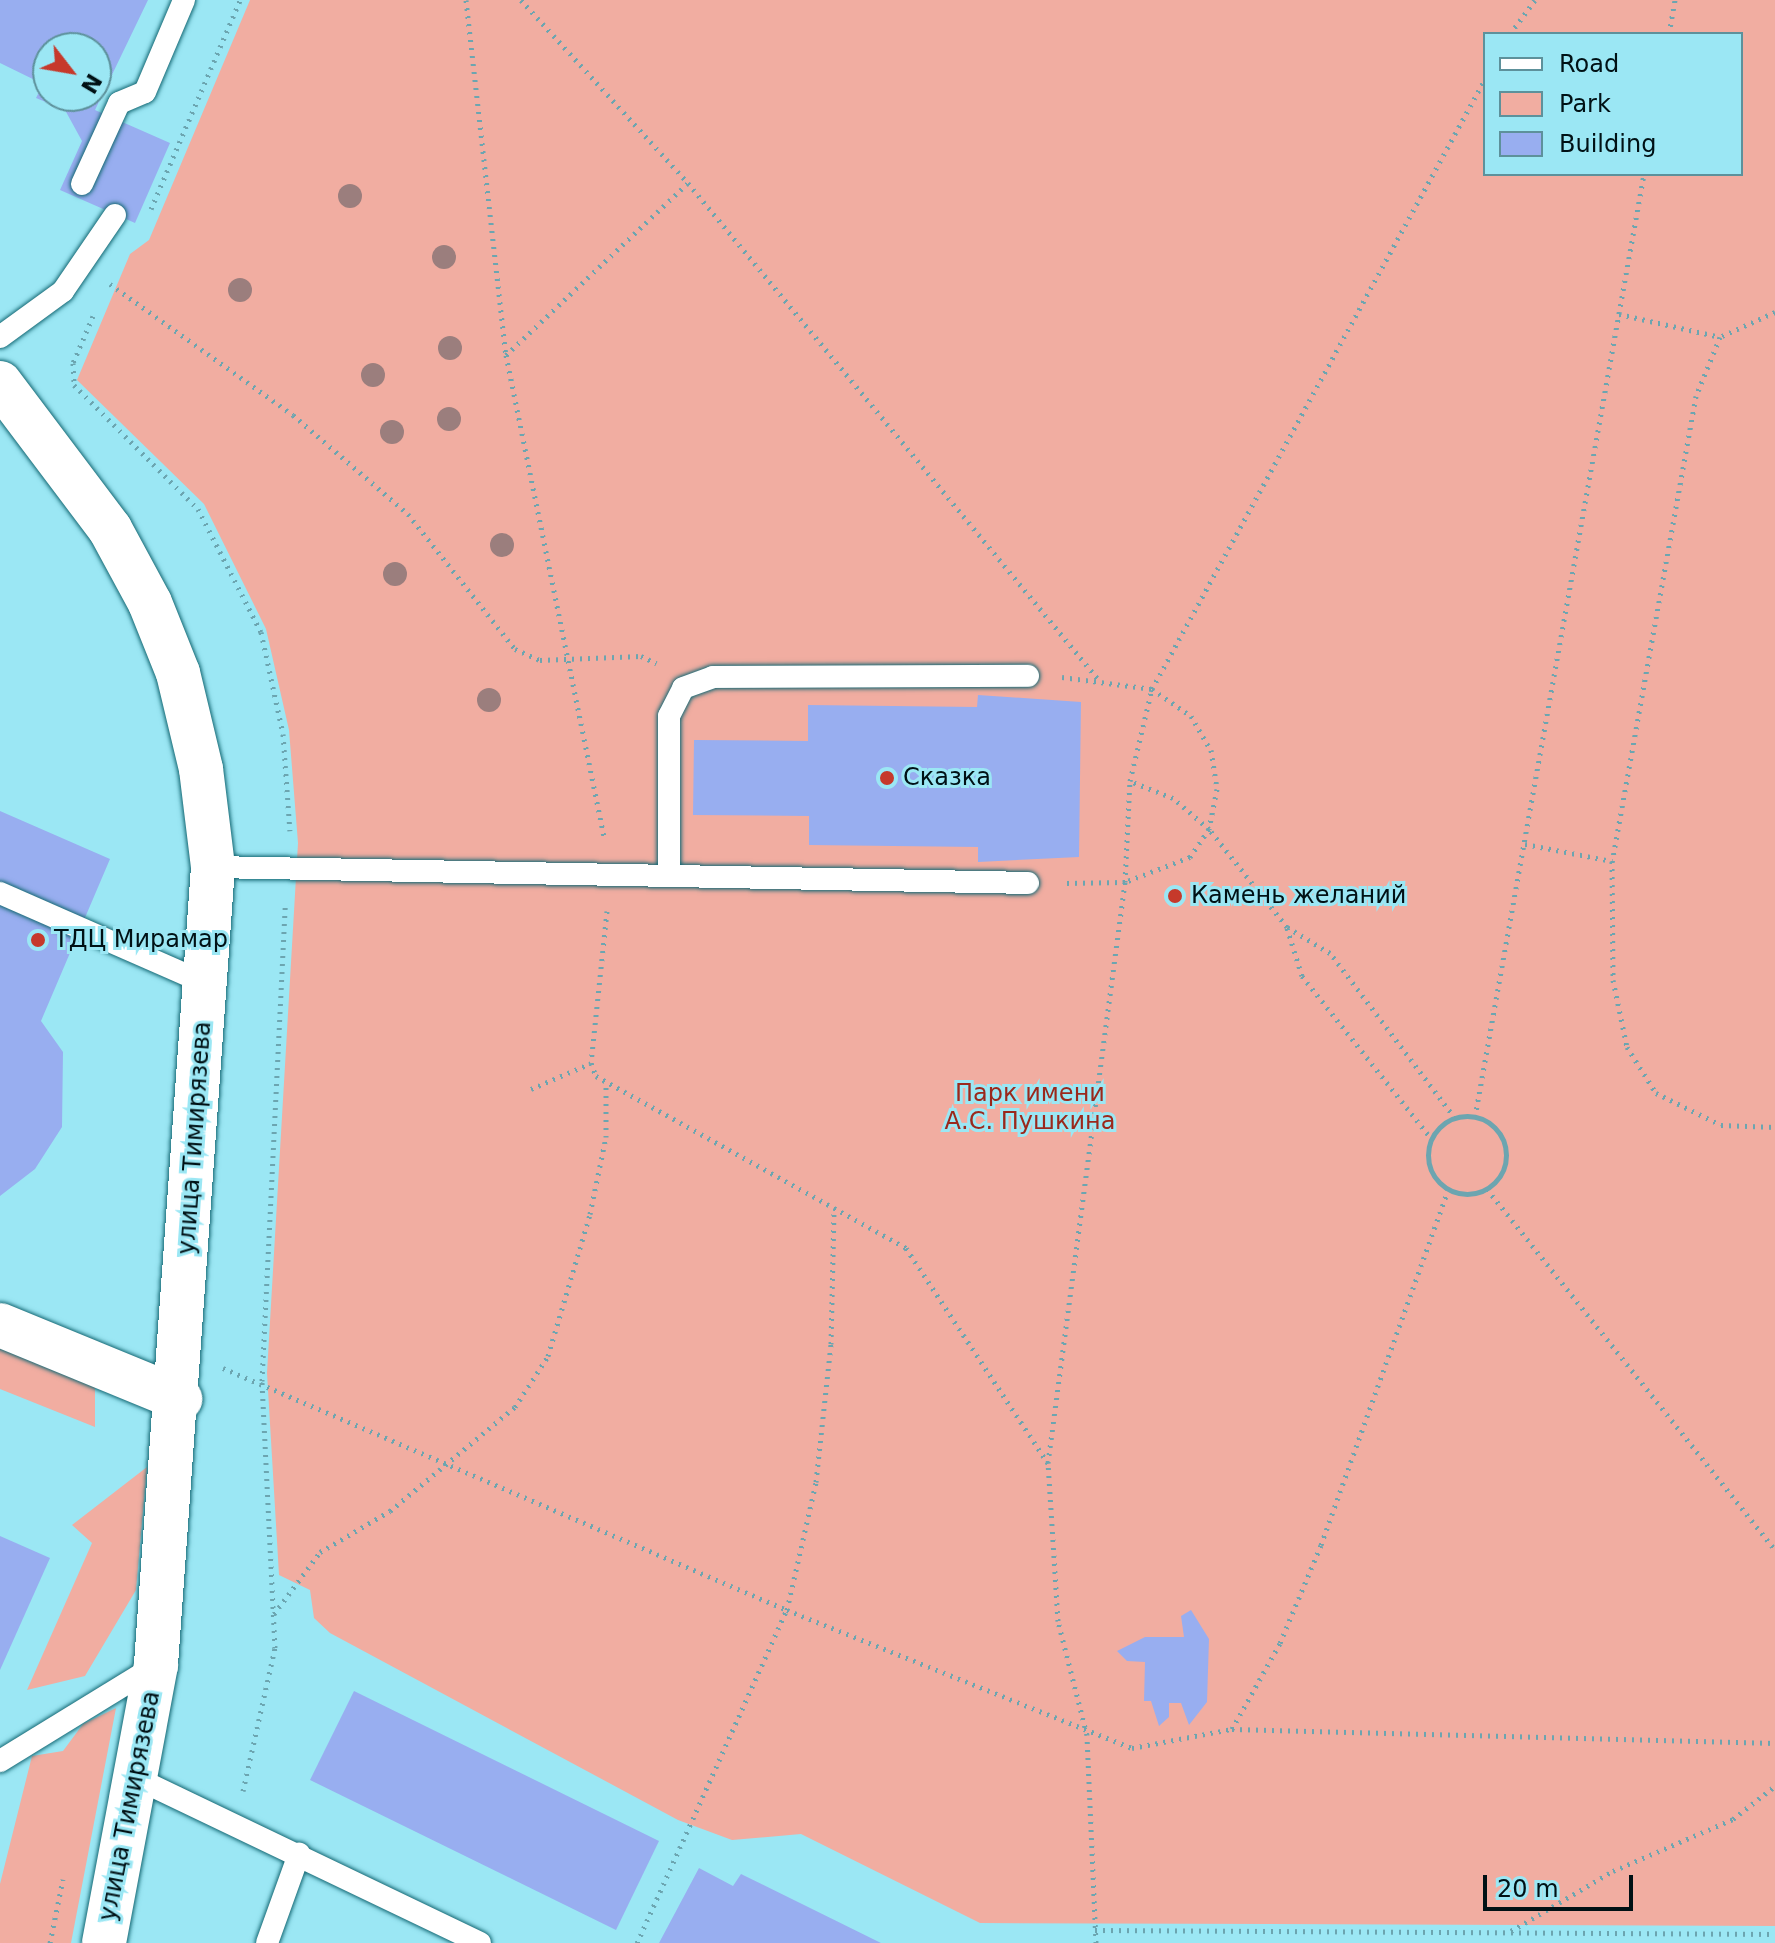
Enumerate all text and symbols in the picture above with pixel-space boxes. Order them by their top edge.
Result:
north arrow [32,32,112,112]
legend [1483,32,1743,176]
text: Road [1559,50,1619,78]
text: N [76,69,107,98]
text: Park [1559,90,1611,118]
text: Building [1559,130,1656,158]
place label: Сказка [903,764,991,792]
marker: Сказка [878,769,896,787]
place label: Камень желаний [1191,882,1406,910]
marker: Камень желаний [1166,887,1184,905]
place label: ТДЦ Мирамар [54,926,228,954]
marker: ТДЦ Мирамар [29,931,47,949]
street label: улица Тимирязева [172,1020,218,1256]
park label: Парк имени А.С. Пушкина [945,1080,1115,1136]
street label: улица Тимирязева [94,1688,166,1924]
scale bar [1487,1859,1637,1909]
text: 20 m [1497,1875,1559,1903]

